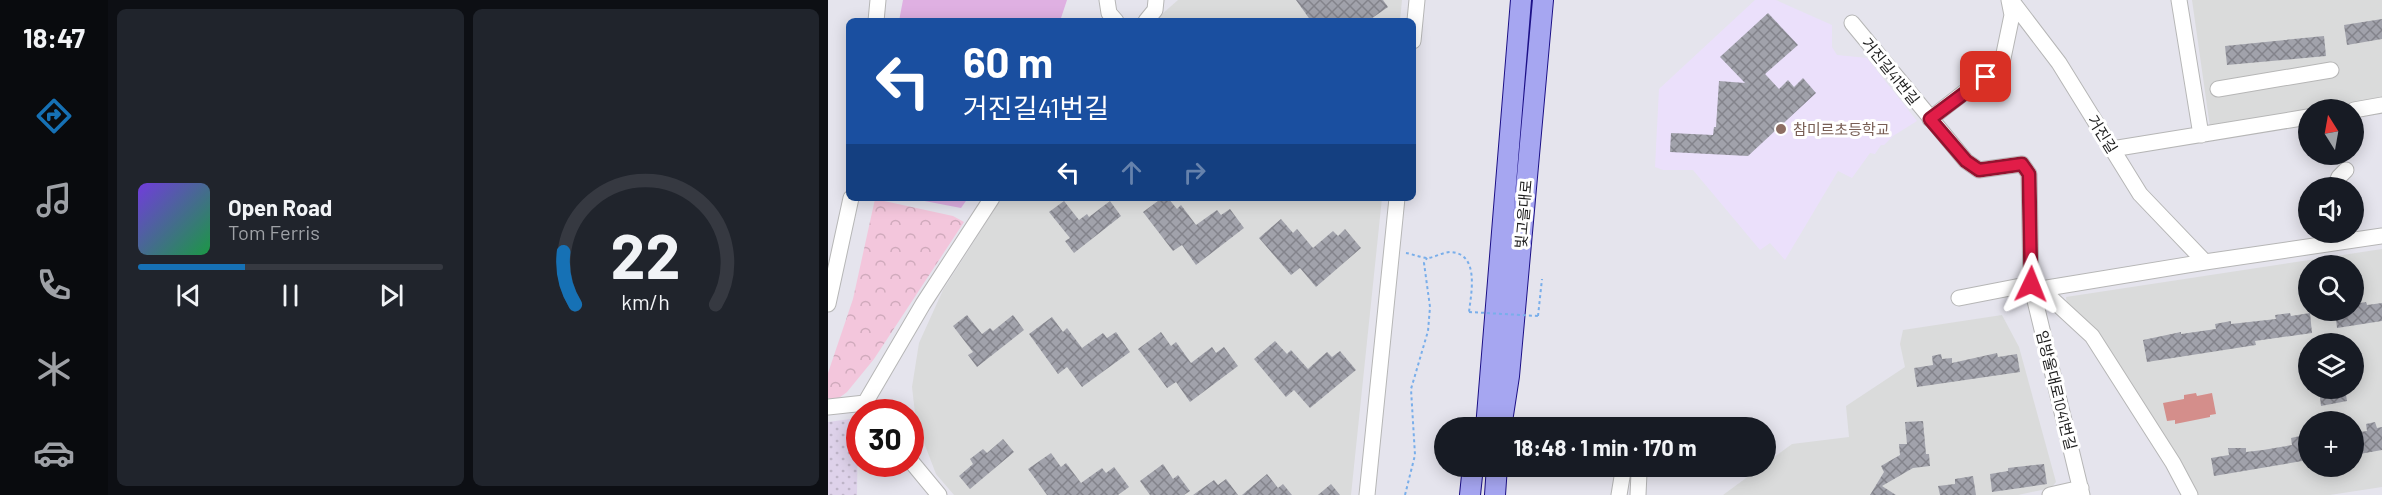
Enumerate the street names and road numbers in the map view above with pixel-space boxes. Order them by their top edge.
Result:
street label: 거진길41번길 [1858,34,1924,108]
street label: 거진길 [2084,112,2122,156]
street label: 빛고을대로 [1511,179,1535,249]
street label: 임방울대로1041번길 [2033,328,2081,452]

